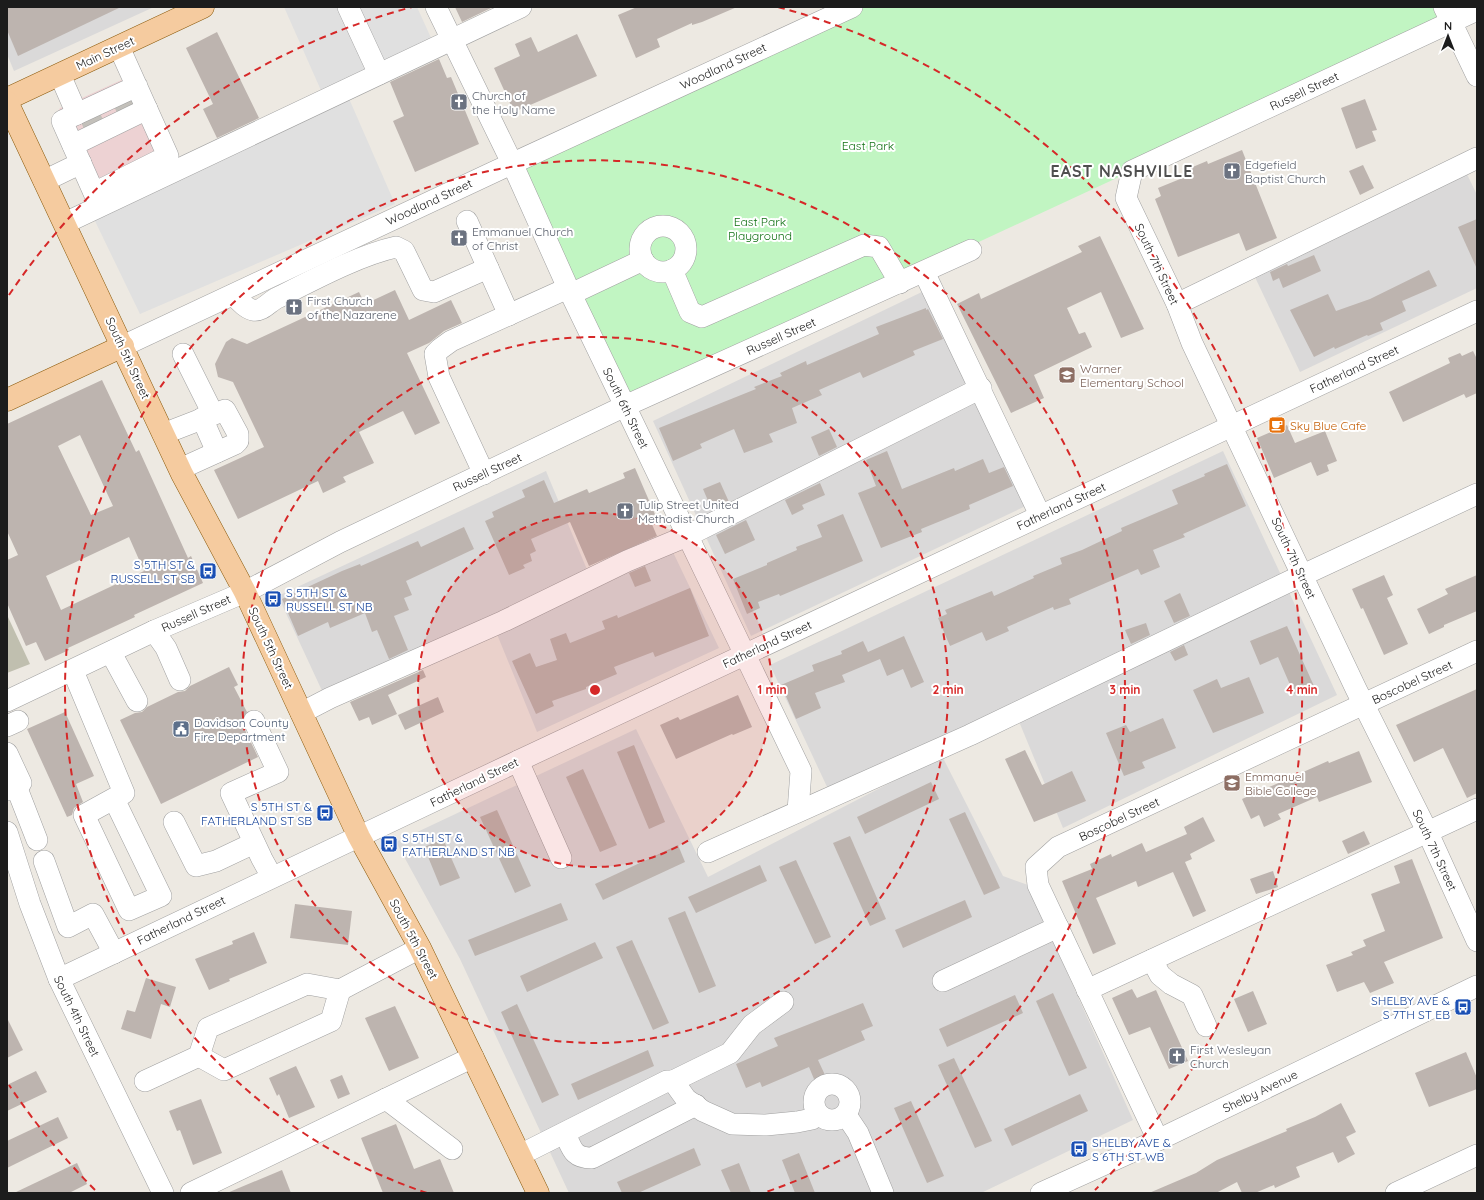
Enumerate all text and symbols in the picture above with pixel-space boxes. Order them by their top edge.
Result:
north arrow [1428,16,1468,56]
text: N [1444,19,1452,33]
street label: Main Street [73,33,137,73]
street label: Woodland Street [677,39,769,93]
street label: Russell Street [1267,68,1341,114]
place label: Church of the Holy Name [472,88,555,117]
church icon: Church of the Holy Name [449,92,469,112]
park label: East Park [842,138,894,153]
place label: Edgefield Baptist Church [1245,157,1326,186]
district label: EAST NASHVILLE [1051,161,1193,181]
church icon: Edgefield Baptist Church [1222,161,1242,181]
street label: Woodland Street [383,175,475,229]
park label: East Park Playground [728,214,792,243]
street label: South 7th Street [1132,221,1182,307]
place label: Emmanuel Church of Christ [472,224,573,253]
church icon: Emmanuel Church of Christ [449,228,469,248]
place label: First Church of the Nazarene [307,293,397,322]
church icon: First Church of the Nazarene [284,297,304,317]
street label: Russell Street [744,314,818,358]
street label: South 5th Street [103,315,153,401]
street label: Fatherland Street [1307,342,1401,396]
place label: Warner Elementary School [1080,361,1184,390]
street label: South 6th Street [600,365,652,451]
school or university icon: Warner Elementary School [1057,365,1077,385]
cafe icon: Sky Blue Cafe [1267,415,1287,435]
place label: Sky Blue Cafe [1290,418,1367,433]
street label: Russell Street [450,449,524,495]
street label: Fatherland Street [1014,479,1108,533]
place label: Tulip Street United Methodist Church [638,497,739,526]
church icon: Tulip Street United Methodist Church [615,501,635,521]
street label: South 7th Street [1269,515,1319,601]
place label: S 5TH ST & RUSSELL ST SB [110,557,195,586]
bus stop icon: S 5TH ST & RUSSELL ST SB [198,561,218,581]
place label: S 5TH ST & RUSSELL ST NB [286,585,373,614]
bus stop icon: S 5TH ST & RUSSELL ST NB [263,589,283,609]
street label: Russell Street [159,591,233,635]
street label: South 5th Street [246,605,296,691]
street label: Fatherland Street [720,617,814,671]
street label: Boscobel Street [1369,657,1455,707]
text: 1 min [757,682,787,697]
text: 2 min [932,682,964,697]
text: 3 min [1110,682,1140,697]
text: 4 min [1286,682,1318,697]
centre of rings [588,683,602,697]
place label: Davidson County Fire Department [194,715,289,744]
public building icon: Davidson County Fire Department [171,719,191,739]
street label: Fatherland Street [427,754,521,810]
place label: Emmanuel Bible College [1245,769,1317,798]
school or university icon: Emmanuel Bible College [1222,773,1242,793]
street label: Boscobel Street [1076,794,1162,844]
place label: S 5TH ST & FATHERLAND ST SB [201,799,312,828]
bus stop icon: S 5TH ST & FATHERLAND ST SB [315,803,335,823]
street label: South 7th Street [1410,807,1460,893]
place label: S 5TH ST & FATHERLAND ST NB [402,830,515,859]
bus stop icon: S 5TH ST & FATHERLAND ST NB [379,834,399,854]
street label: Fatherland Street [134,892,228,948]
street label: South 5th Street [387,896,441,982]
street label: South 4th Street [51,973,103,1059]
place label: SHELBY AVE & S 7TH ST EB [1371,993,1450,1022]
bus stop icon: SHELBY AVE & S 7TH ST EB [1453,997,1473,1017]
place label: First Wesleyan Church [1190,1042,1271,1071]
church icon: First Wesleyan Church [1167,1046,1187,1066]
street label: Shelby Avenue [1220,1066,1300,1116]
place label: SHELBY AVE & S 6TH ST WB [1092,1135,1171,1164]
bus stop icon: SHELBY AVE & S 6TH ST WB [1069,1139,1089,1159]

